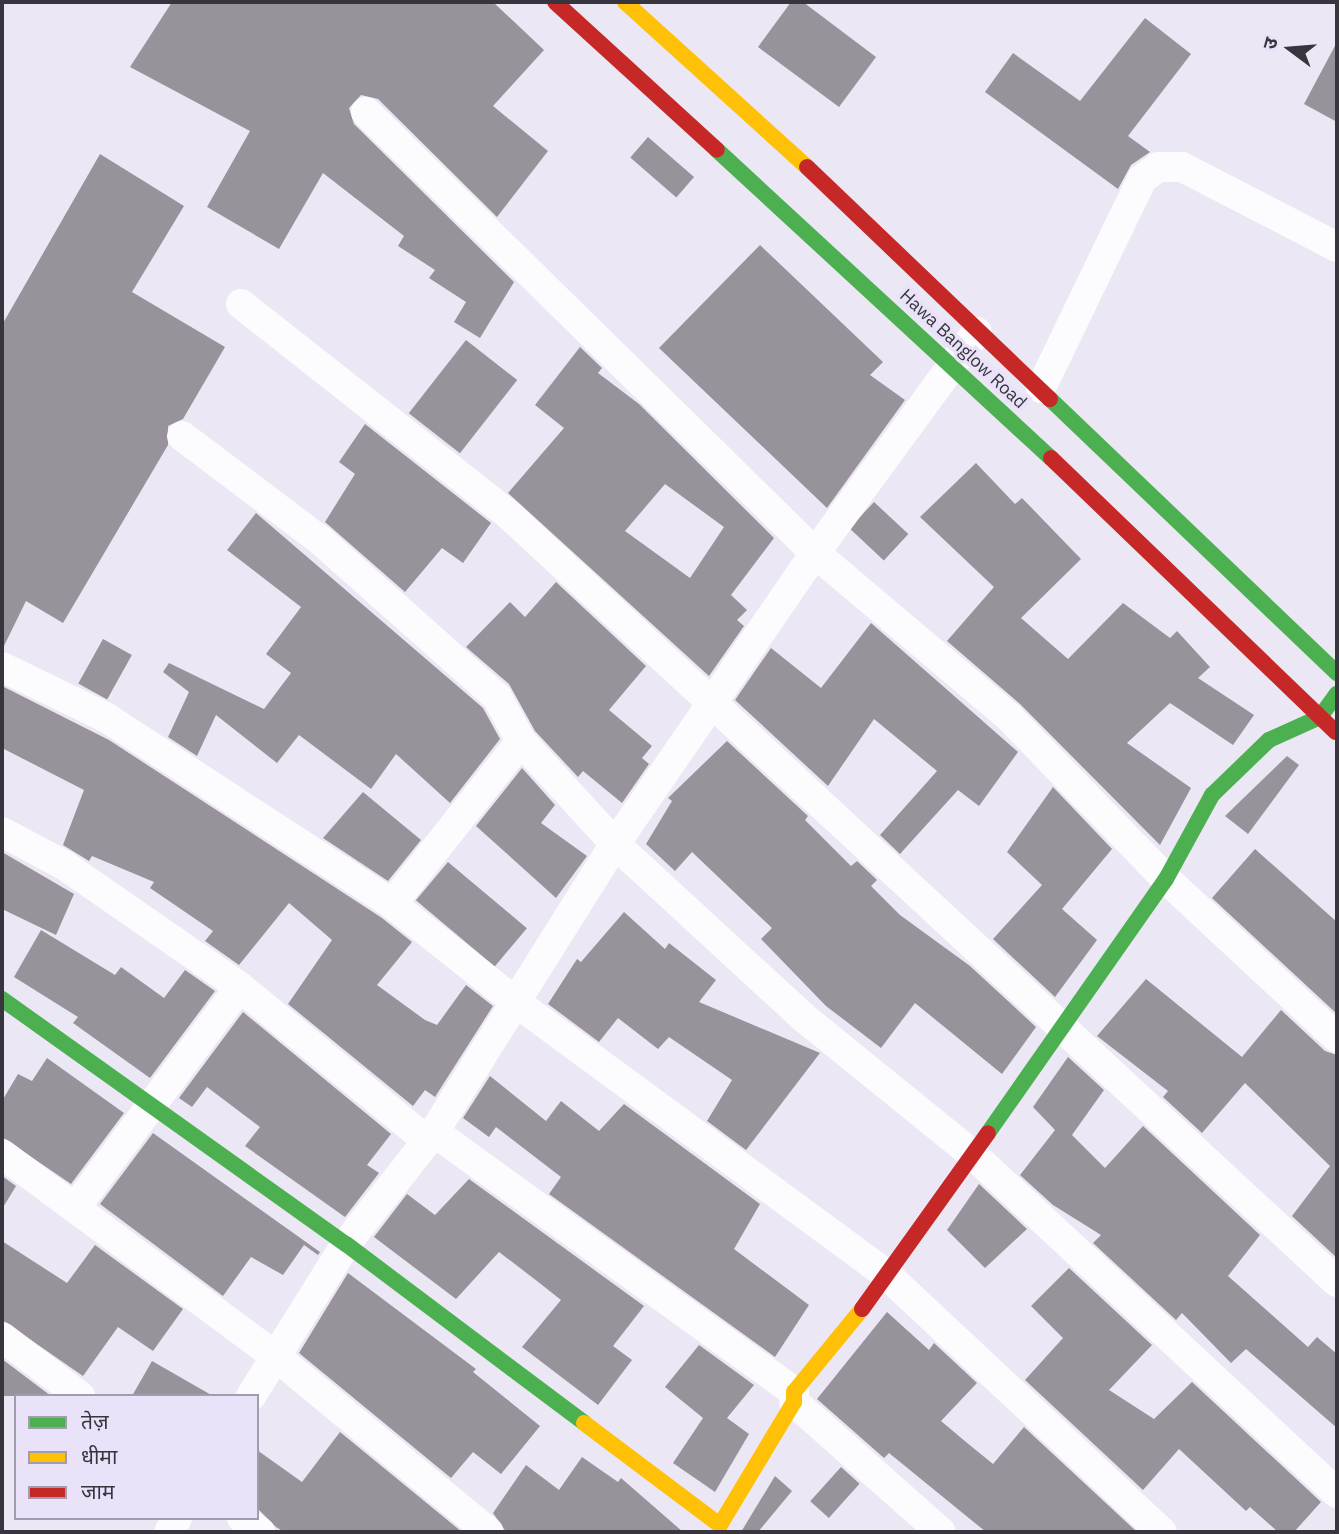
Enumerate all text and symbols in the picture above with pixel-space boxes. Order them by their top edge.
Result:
north arrow [1255,14,1325,84]
text: उ [1257,35,1283,52]
street label: Hawa Banglow Road [895,285,1031,413]
legend [14,1394,259,1520]
text: तेज़ [81,1407,109,1435]
text: धीमा [81,1442,117,1470]
text: जाम [81,1477,115,1505]

